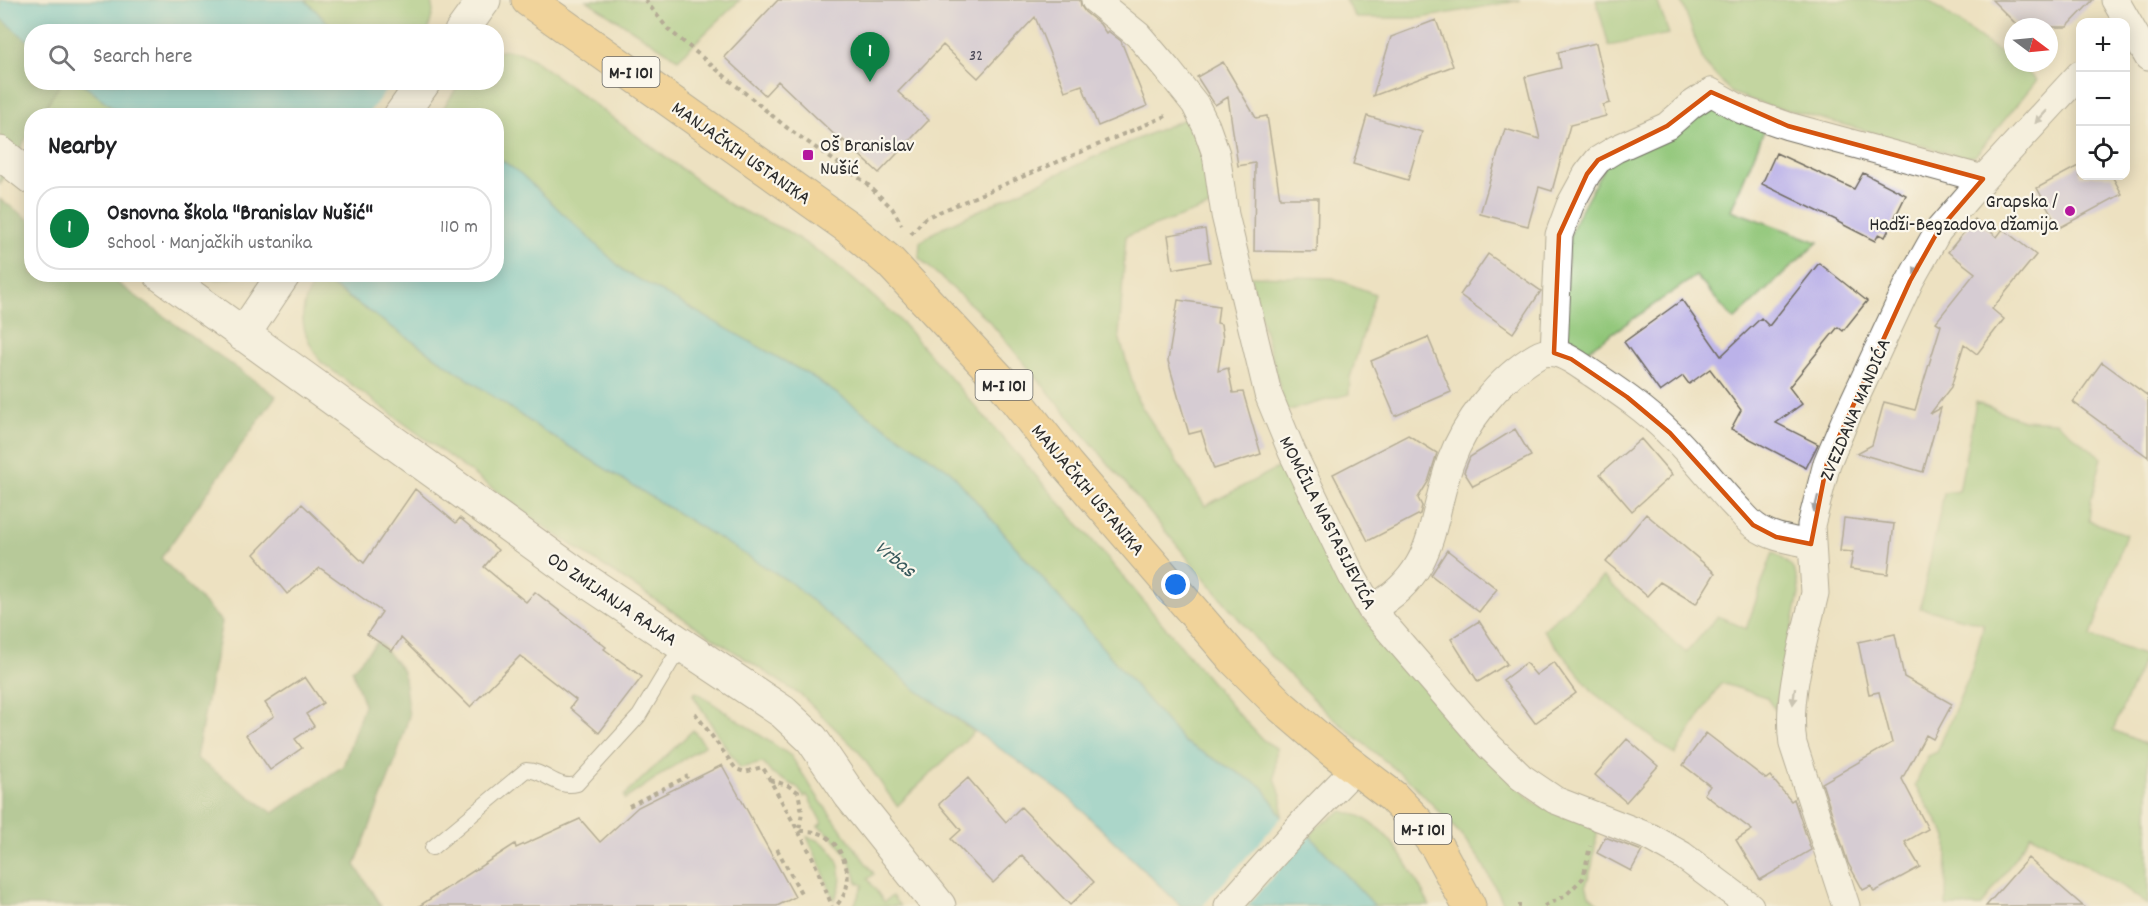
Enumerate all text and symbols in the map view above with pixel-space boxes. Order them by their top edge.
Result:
north arrow [2004,18,2058,72]
map controls [2076,18,2130,180]
button: + [2076,18,2130,72]
search box [24,24,504,90]
pin: 1 [850,32,890,82]
icon: search [45,41,78,74]
text: Search here [93,42,192,73]
house number: 32 [969,45,983,68]
road number: M-I 101 [602,57,660,87]
button: − [2076,72,2130,126]
street label: MANJAČKIH USTANIKA [665,96,816,213]
one-way arrow [2034,110,2048,125]
button: locate [2076,126,2130,180]
text: Nearby [48,129,116,166]
place label: OŠ Branislav Nušić [820,133,915,184]
marker: OŠ Branislav Nušić [801,148,815,162]
place label: Grapska / Hadži-Begzadova džamija [1869,189,2059,240]
text: Osnovna škola "Branislav Nušić" [107,199,373,230]
marker: Grapska / Hadži-Begzadova džamija [2063,204,2077,218]
text: 1 [67,214,72,242]
text: 110 m [440,214,478,242]
text: School · Manjačkih ustanika [107,230,312,258]
one-way arrow [1912,259,1923,275]
street label: ZVEZDANA MANDIĆA [1814,334,1900,486]
road number: M-I 101 [976,370,1032,400]
street label: MANJAČKIH USTANIKA [1023,419,1150,563]
street label: MOMČILA NASTASIJEVIĆA [1270,432,1382,615]
one-way arrow [1811,495,1820,513]
water label: Vrbas [867,534,922,587]
street label: OD ZMIJANJA RAJKA [540,546,682,655]
your location [1161,570,1190,599]
one-way arrow [1789,686,1798,705]
road number: M-I 101 [1394,814,1452,844]

